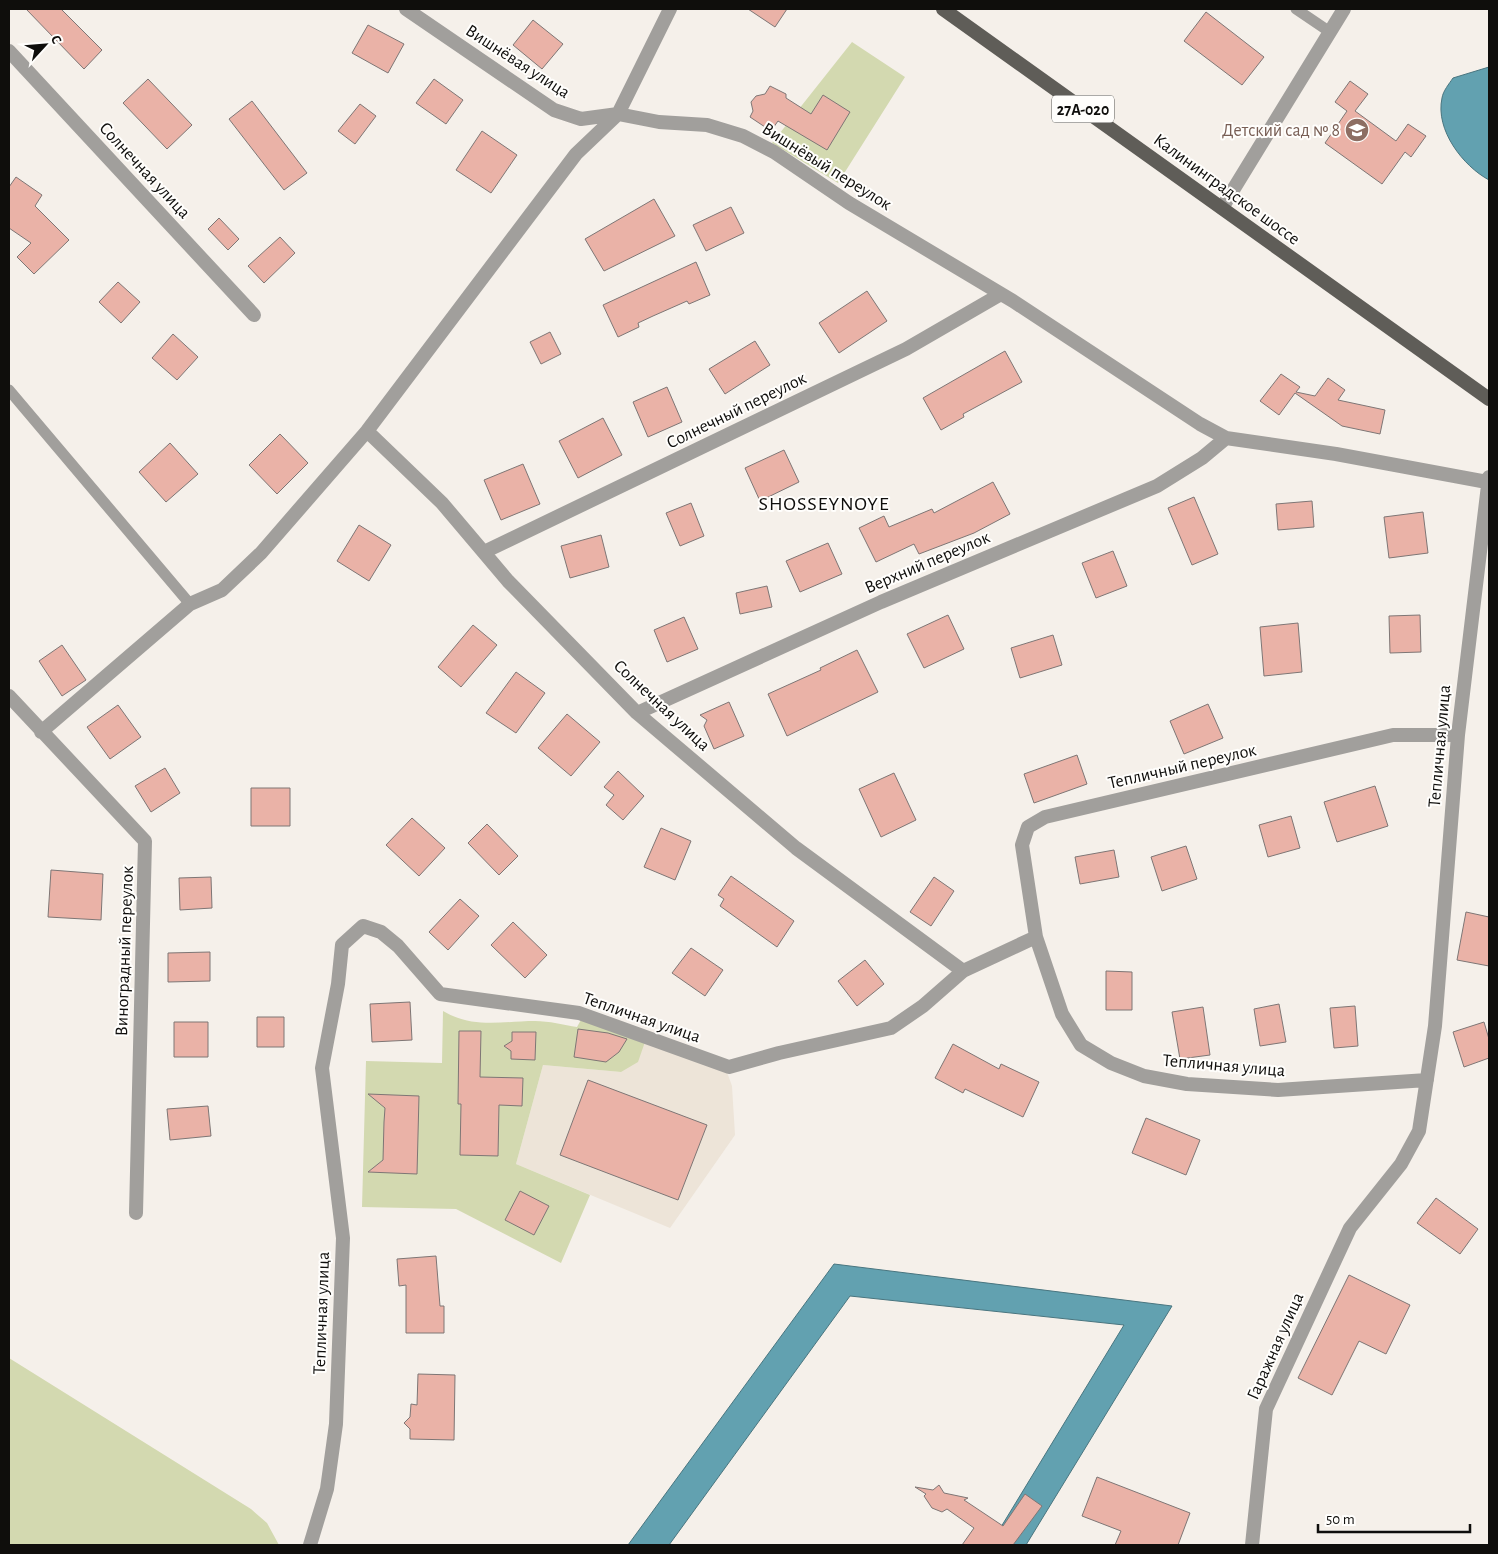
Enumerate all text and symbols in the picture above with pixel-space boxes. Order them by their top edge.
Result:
north arrow [20,20,70,70]
street label: Вишнёвая улица [462,21,573,102]
text: С [48,33,64,47]
road number: 27А-020 [1052,96,1114,122]
school or university icon: Детский сад № 8 [1344,117,1370,143]
street label: Солнечная улица [95,119,193,222]
street label: Вишнёвый переулок [759,120,895,214]
place label: Детский сад № 8 [1222,122,1340,140]
street label: Калининградское шоссе [1150,131,1303,249]
street label: Солнечный переулок [664,369,810,453]
district label: SHOSSEYNOYE [758,494,890,514]
street label: Верхний переулок [862,528,993,597]
street label: Солнечная улица [610,657,713,755]
street label: Тепличная улица [1426,684,1454,808]
street label: Тепличный переулок [1106,741,1259,793]
street label: Виноградный переулок [113,865,137,1037]
street label: Тепличная улица [581,989,703,1046]
street label: Тепличная улица [1162,1052,1286,1080]
street label: Тепличная улица [311,1251,333,1375]
street label: Гаражная улица [1244,1290,1308,1403]
scale bar [1318,1502,1470,1534]
text: 50 m [1326,1512,1355,1527]

